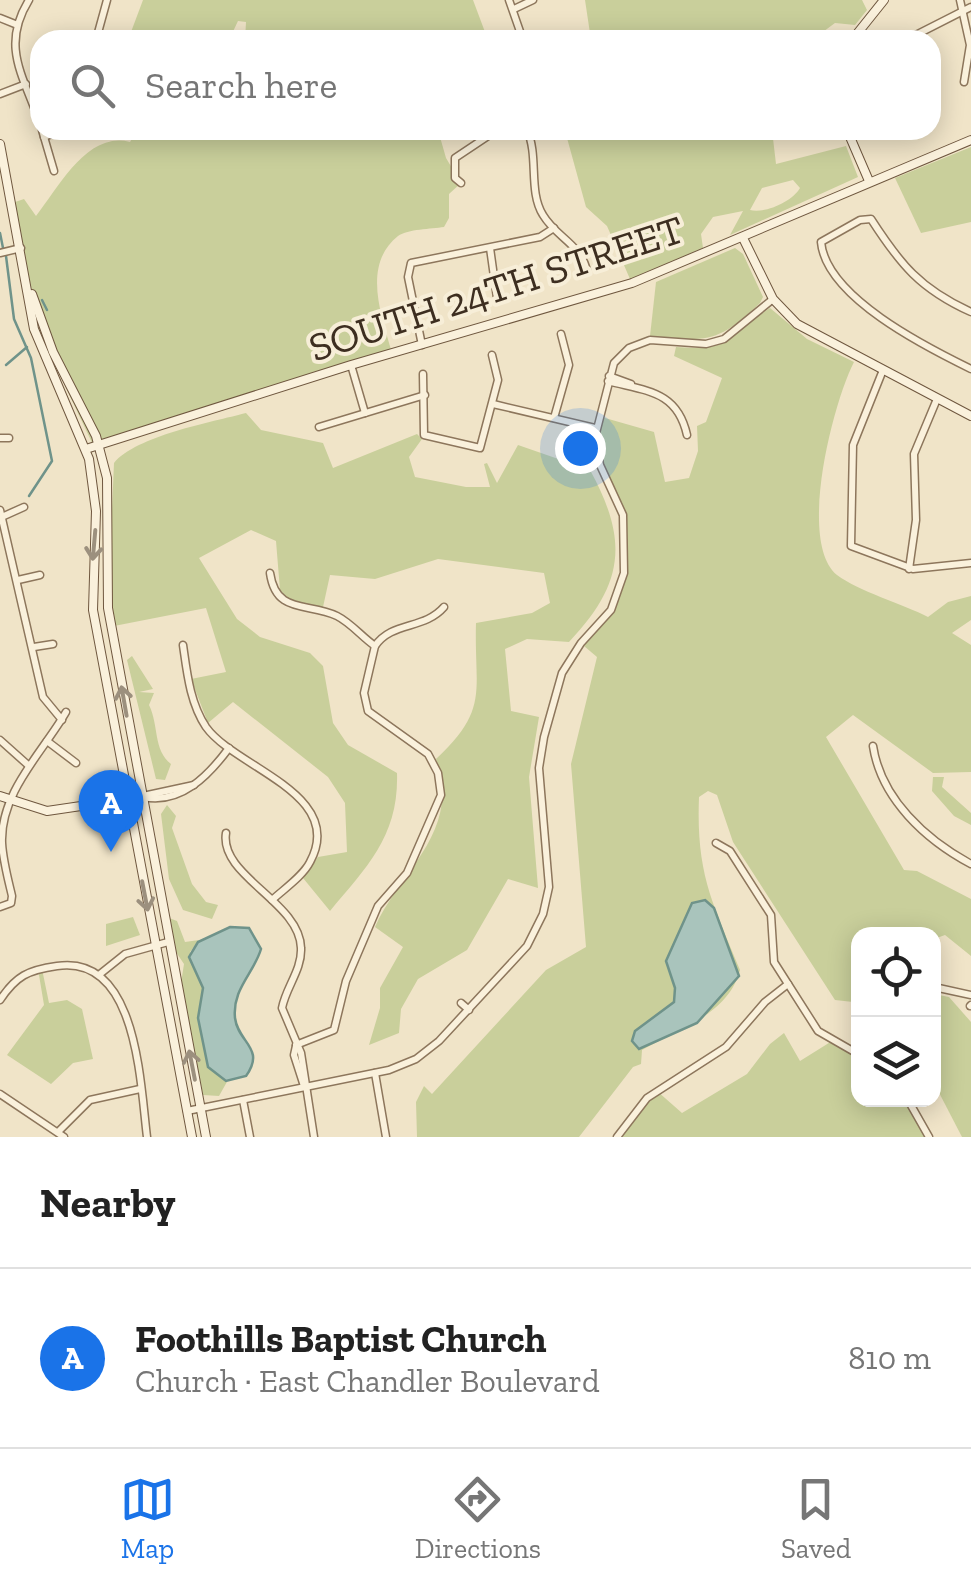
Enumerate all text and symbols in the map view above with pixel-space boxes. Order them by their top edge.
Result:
search box [30,30,941,140]
icon: search [65,58,120,113]
text: Search here [145,62,337,108]
street label: SOUTH 24TH STREET [303,205,689,371]
your location [555,423,606,474]
one-way arrow [84,529,103,561]
one-way arrow [114,685,133,718]
pin: A [78,770,144,852]
one-way arrow [136,879,155,911]
map controls [851,927,941,1107]
button: locate [851,927,941,1017]
button: layers [851,1017,941,1107]
one-way arrow [182,1050,201,1082]
text: Nearby [40,1177,176,1228]
text: Foothills Baptist Church [135,1316,547,1362]
text: A [62,1339,83,1377]
text: 810 m [848,1339,931,1377]
text: Church · East Chandler Boulevard [135,1362,599,1400]
tab: Map [120,1472,175,1565]
tab: Directions [415,1472,541,1565]
tab: Saved [781,1472,851,1565]

